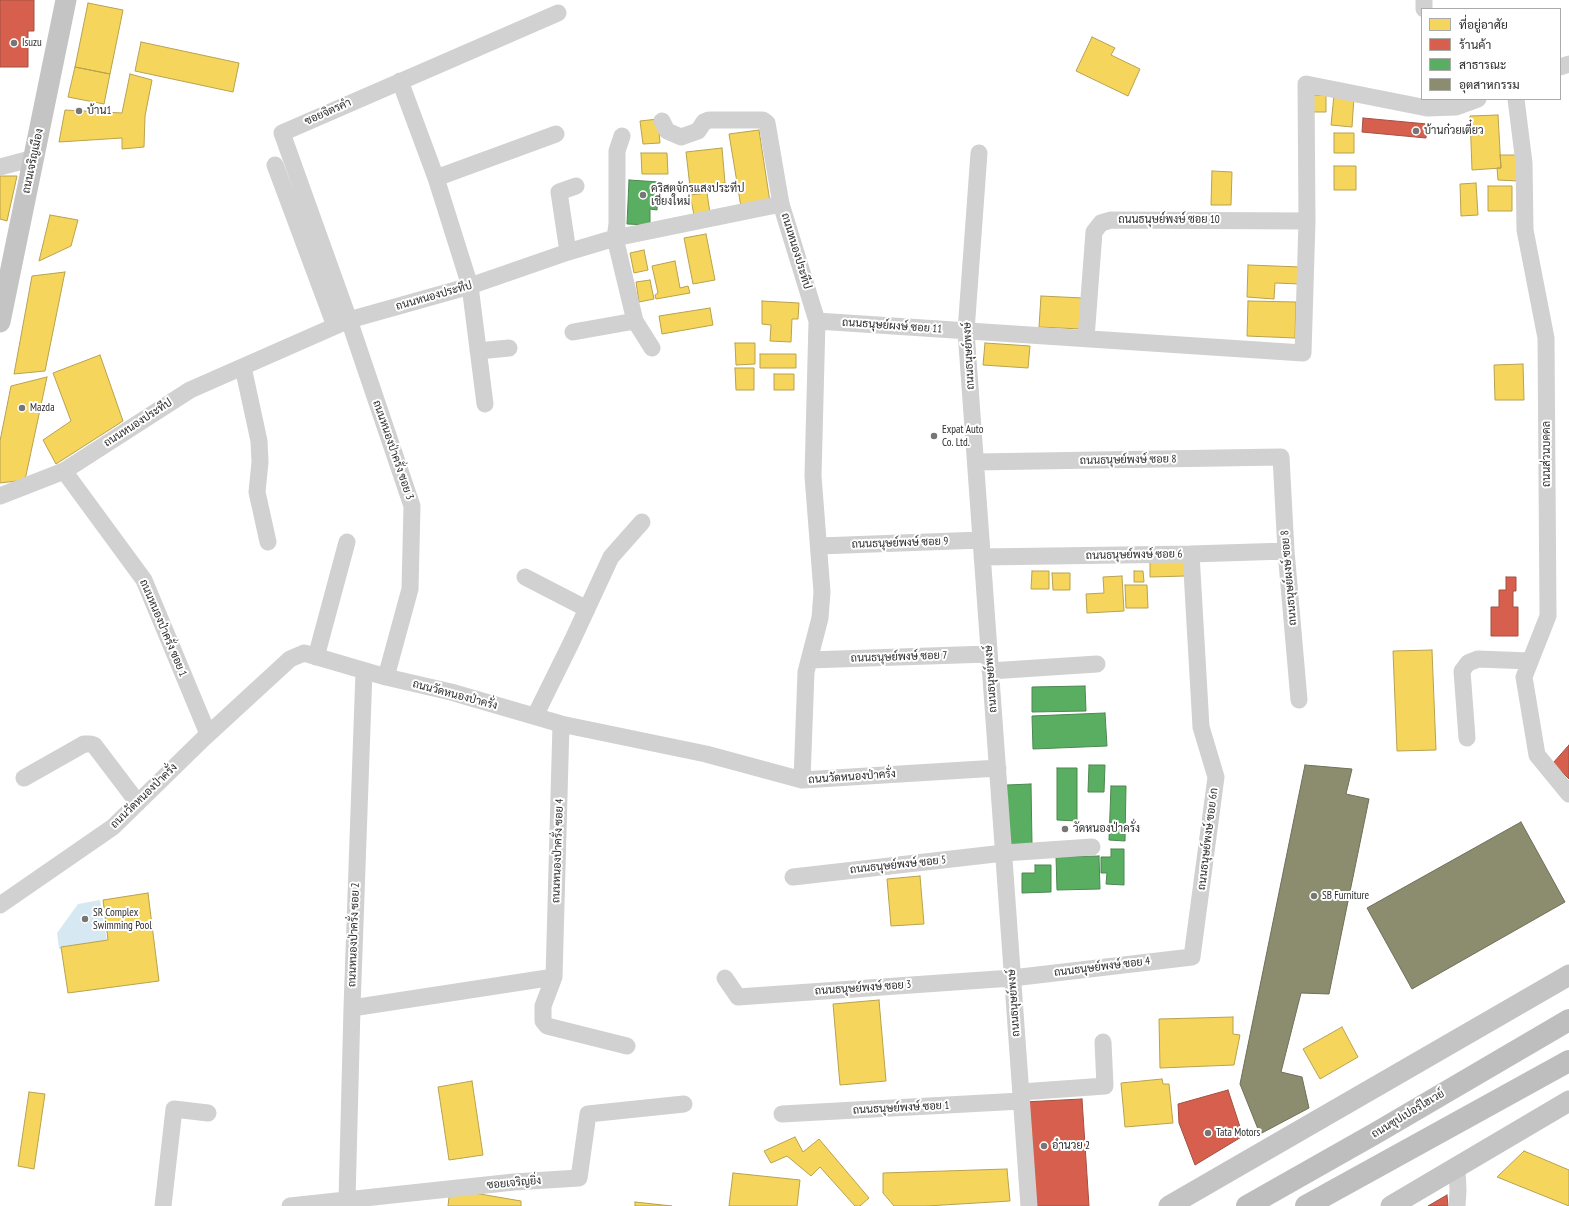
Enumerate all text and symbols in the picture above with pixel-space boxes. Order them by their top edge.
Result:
legend [1421,8,1561,100]
text: ที่อยู่อาศัย [1459,17,1508,32]
place label: Isuzu [22,36,42,50]
text: ร้านค้า [1459,37,1491,52]
marker: Isuzu [9,38,19,48]
text: สาธารณะ [1459,57,1506,72]
text: อุตสาหกรรม [1459,77,1520,92]
street label: ซอยจิตรคำ [303,96,353,128]
place label: บ้าน1 [87,104,111,118]
marker: บ้าน1 [74,106,84,116]
place label: บ้านก๋วยเตี๋ยว [1424,124,1484,138]
marker: บ้านก๋วยเตี๋ยว [1411,126,1421,136]
street label: ถนนเจริญเมือง [20,127,46,195]
place label: คริสตจักรแสงประทีป เชียงใหม่ [651,182,744,208]
marker: คริสตจักรแสงประทีป เชียงใหม่ [638,190,648,200]
street label: ถนนหนองประทีป [778,211,814,291]
street label: ถนนธนุษย์พงษ์ ซอย 10 [1118,213,1220,227]
street label: ถนนหนองประทีป [394,279,474,313]
street label: ถนนธนุษย์ผงษ์ ซอย 11 [841,316,943,336]
street label: ถนนธนุษย์พงษ์ [961,322,977,390]
street label: ถนนหนองประทีป [101,396,175,450]
street label: ถนนหนองป่าครั่ง ซอย 3 [370,398,416,502]
place label: Mazda [30,401,55,415]
marker: Mazda [17,403,27,413]
street label: ถนนส่วนบคคล [1540,421,1554,487]
place label: Expat Auto Co. Ltd. [942,423,983,449]
marker: Expat Auto Co. Ltd. [929,431,939,441]
street label: ถนนธนุษย์พงษ์ ซอย 8 [1080,453,1176,467]
street label: ถนนธนุษย์ผงษ์ ซอย 8 [1278,530,1300,626]
street label: ถนนธนุษย์พงษ์ ซอย 9 [851,535,949,551]
street label: ถนนธนุษย์พงษ์ ซอย 6 [1086,548,1182,562]
street label: ถนนหนองป่าครั่ง ซอย 1 [137,577,189,679]
street label: ถนนธนุษย์พงษ์ [982,645,1000,713]
street label: ถนนธนุษย์พงษ์ ซอย 7 [850,649,948,665]
street label: ถนนวัดหนองป่าครั่ง [411,677,499,713]
street label: ถนนวัดหนองป่าครั่ง [108,761,180,831]
street label: ถนนวัดหนองป่าครั่ง [808,767,896,787]
street label: ถนนธนุษย์พงษ์ ซอย 6ก [1195,787,1221,891]
street label: ถนนหนองป่าครั่ง ซอย 4 [550,799,566,903]
place label: วัดหนองป่าครั่ง [1073,822,1140,836]
marker: วัดหนองป่าครั่ง [1060,824,1070,834]
street label: ถนนธนุษย์พงษ์ ซอย 5 [849,853,947,877]
street label: ถนนหนองป่าครั่ง ซอย 2 [346,883,362,987]
place label: SB Furniture [1322,889,1369,903]
marker: SB Furniture [1309,891,1319,901]
place label: SR Complex Swimming Pool [93,906,152,932]
marker: SR Complex Swimming Pool [80,914,90,924]
street label: ถนนธนุษย์พงษ์ ซอย 4 [1053,955,1151,979]
street label: ถนนธนุษย์พงษ์ [1005,969,1023,1037]
street label: ถนนธนุษย์พงษ์ ซอย 3 [814,978,912,998]
street label: ถนนซุปเปอร์ไฮเวย์ [1369,1087,1447,1141]
street label: ถนนธนุษย์พงษ์ ซอย 1 [852,1099,950,1117]
place label: Tata Motors [1216,1126,1260,1140]
marker: Tata Motors [1203,1128,1213,1138]
place label: อำนวย 2 [1052,1139,1090,1153]
marker: อำนวย 2 [1039,1141,1049,1151]
street label: ซอยเจริญยิ่ง [486,1174,542,1192]

